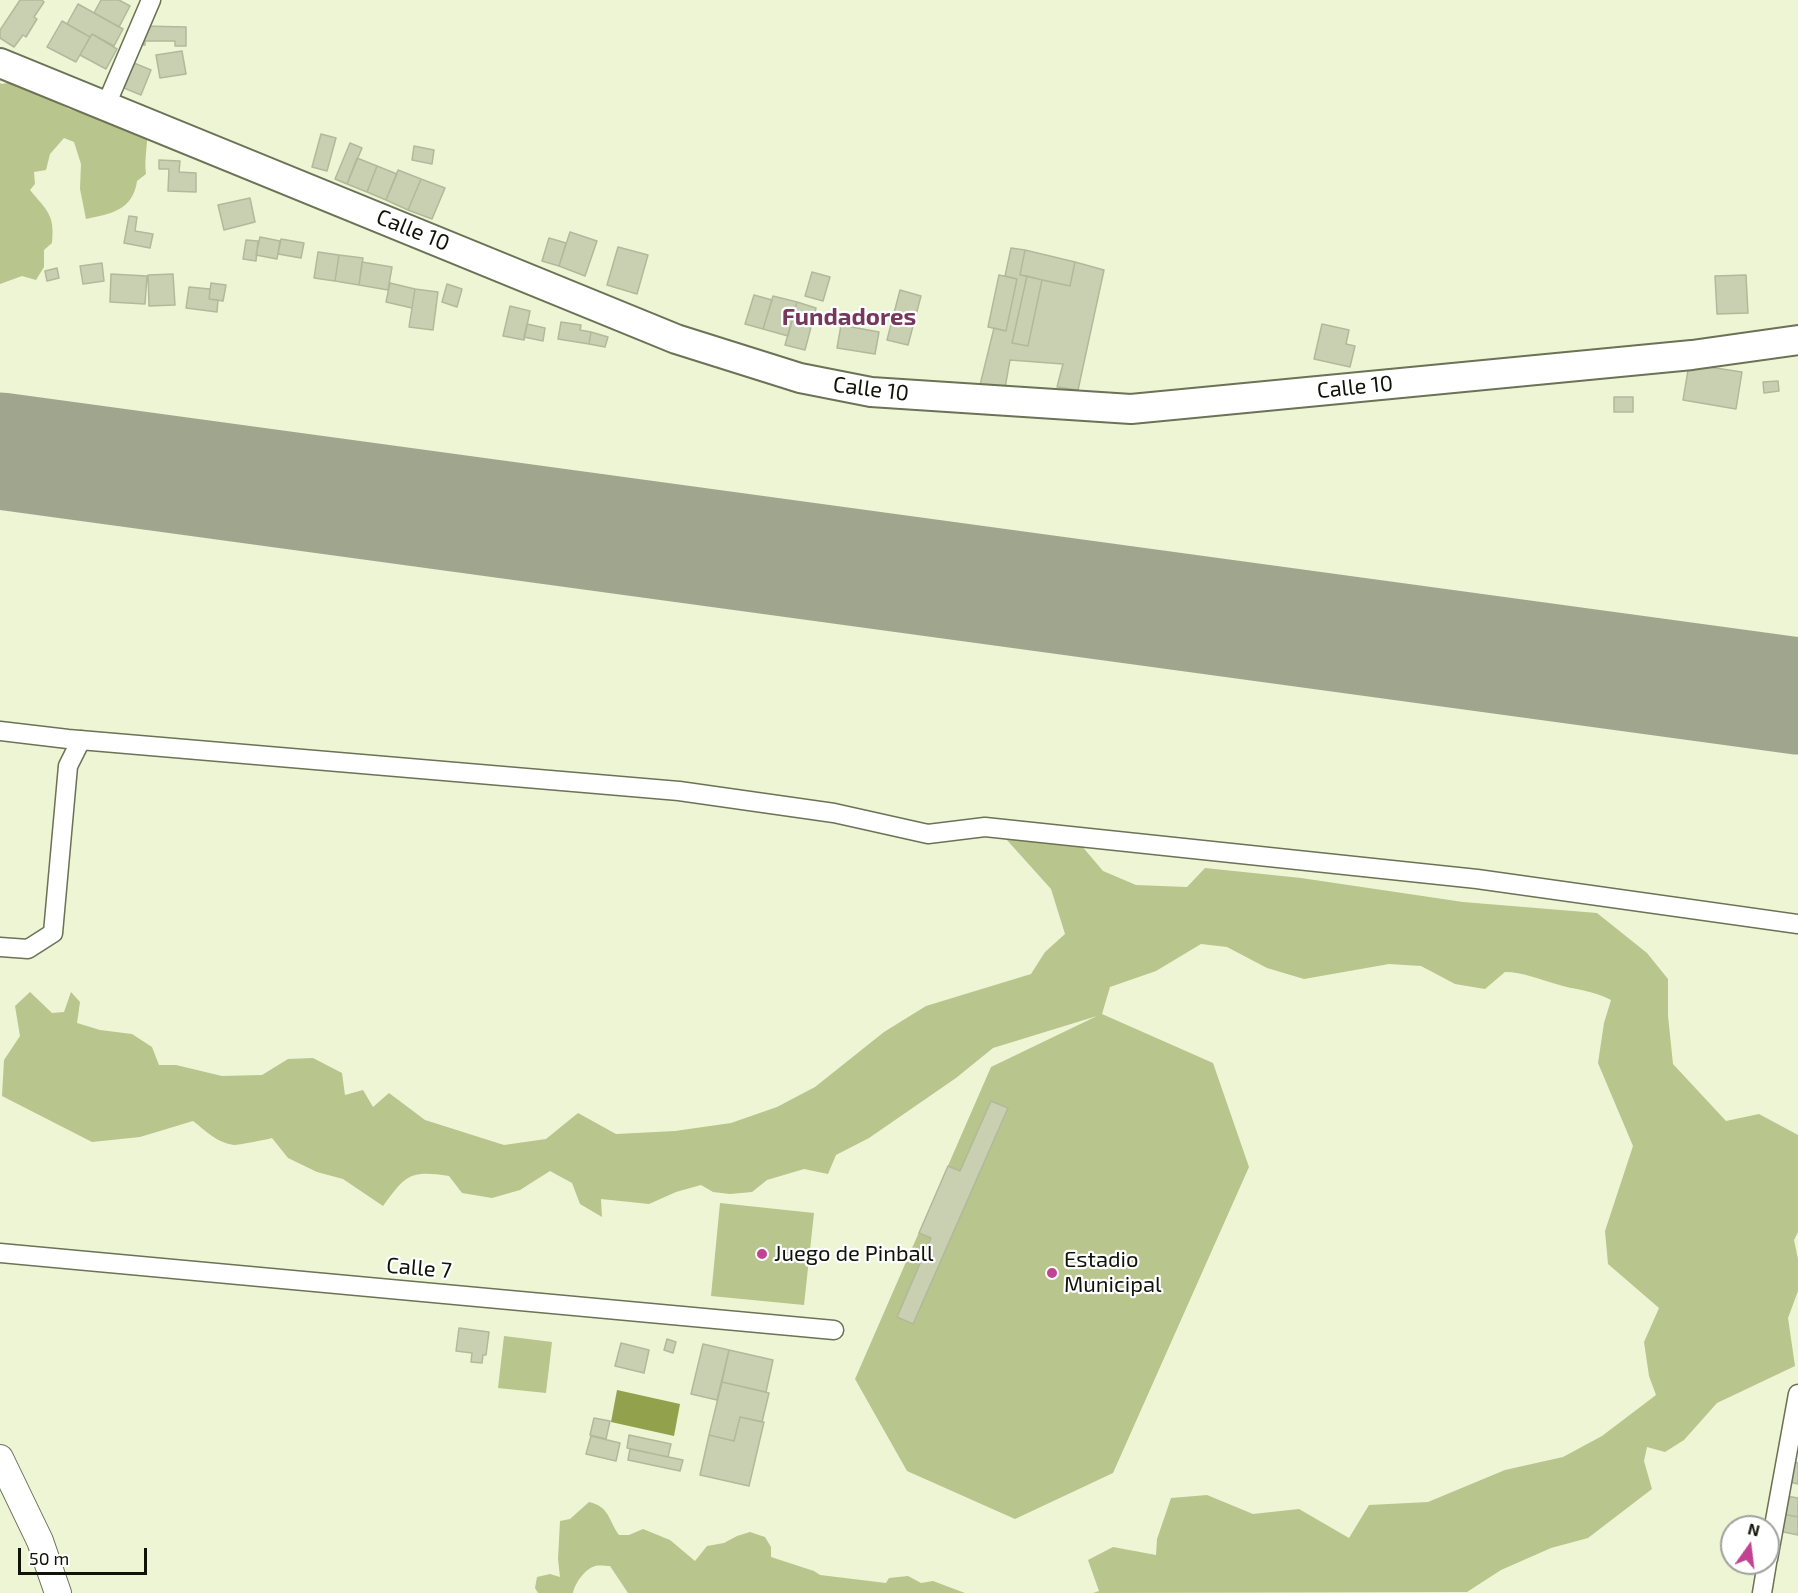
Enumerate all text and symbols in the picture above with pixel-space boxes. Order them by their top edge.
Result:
street label: Calle 10 [373,203,453,257]
district label: Fundadores [782,303,916,331]
street label: Calle 10 [1316,370,1394,404]
street label: Calle 10 [831,371,911,407]
place label: Juego de Pinball [774,1241,934,1267]
marker: Juego de Pinball [755,1247,769,1261]
place label: Estadio Municipal [1064,1247,1162,1298]
street label: Calle 7 [385,1252,453,1284]
marker: Estadio Municipal [1045,1266,1059,1280]
north arrow [1720,1515,1780,1575]
text: N [1746,1518,1762,1540]
scale bar [21,1536,150,1574]
text: 50 m [29,1547,69,1569]

